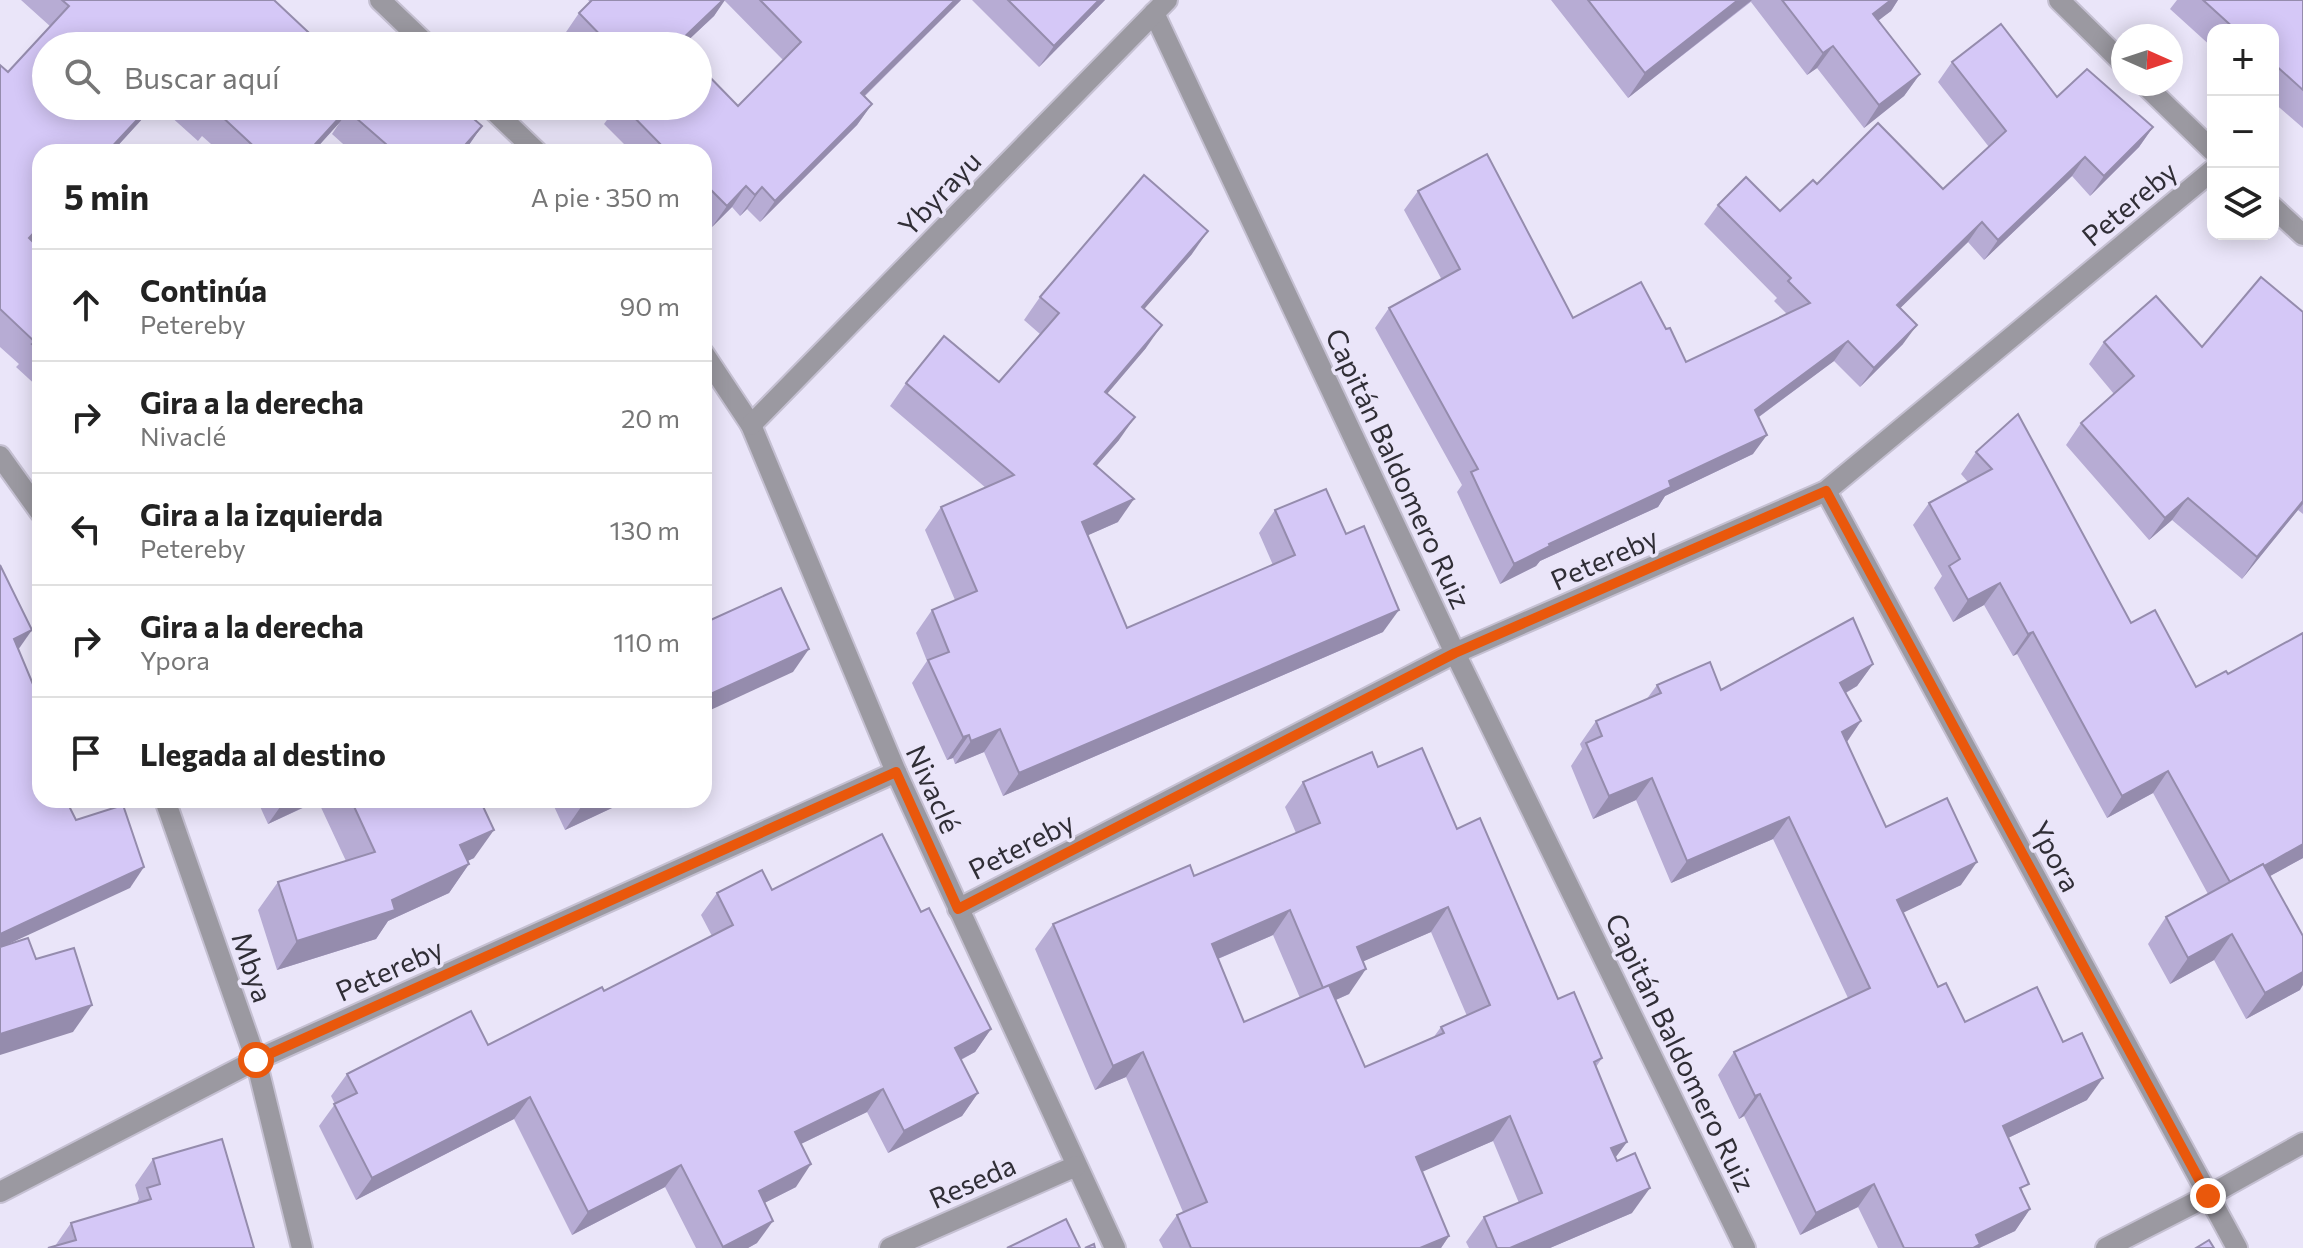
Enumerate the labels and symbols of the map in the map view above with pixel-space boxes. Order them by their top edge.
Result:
north arrow [2111,24,2183,96]
street label: Ybyrayu [891,144,987,242]
street label: Petereby [2074,153,2184,253]
street label: Capitán Baldomero Ruiz [1319,323,1479,613]
street label: Petereby [1545,519,1663,597]
street label: Nivaclé [900,740,968,838]
street label: Petereby [963,804,1079,886]
street label: Ypora [2023,815,2089,897]
street label: Capitán Baldomero Ruiz [1599,907,1763,1197]
street label: Mbya [225,927,281,1007]
street label: Petereby [330,930,448,1008]
route start [238,1042,274,1078]
street label: Reseda [924,1147,1020,1215]
route end [2190,1178,2226,1214]

